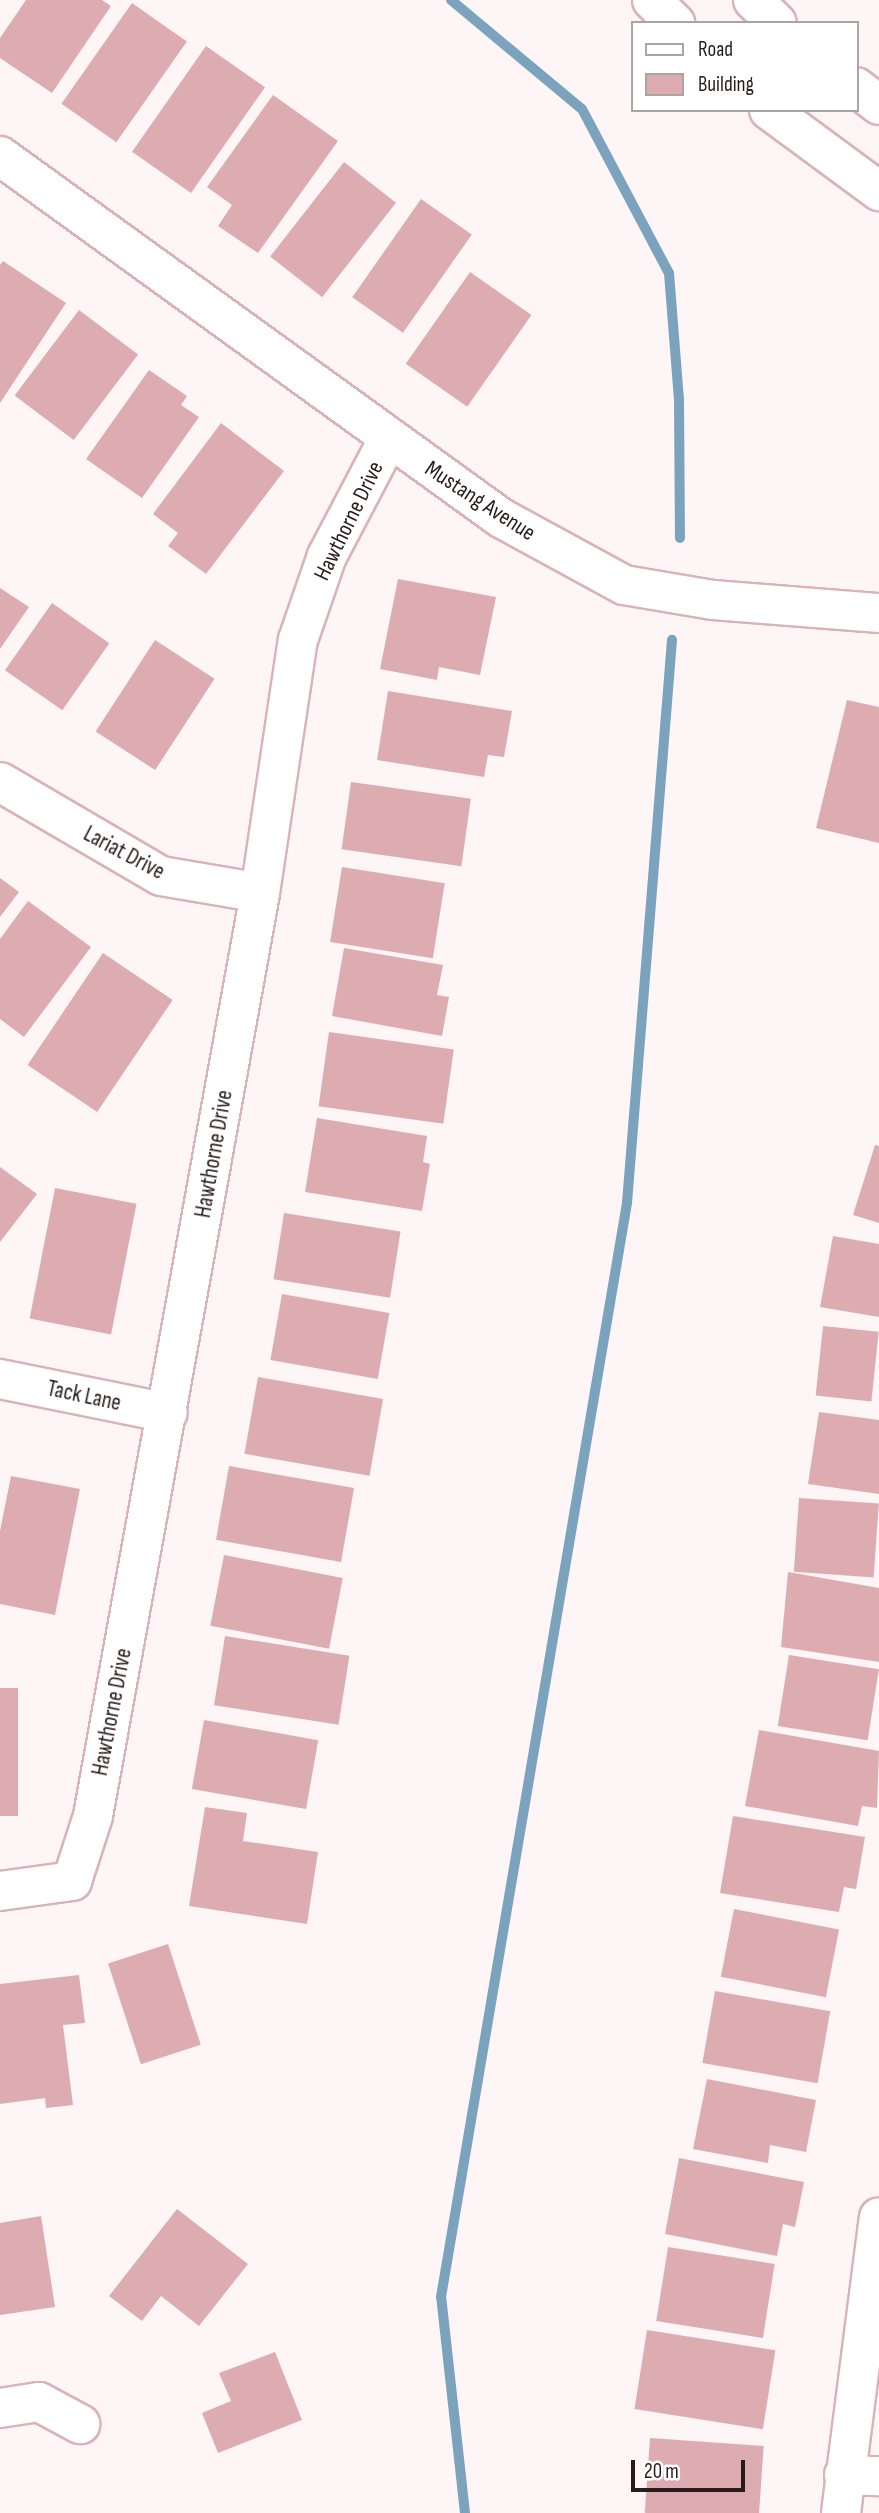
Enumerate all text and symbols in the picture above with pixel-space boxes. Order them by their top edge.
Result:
legend [630,21,858,112]
text: Road [698,37,733,62]
text: Building [698,72,754,97]
street label: Mustang Avenue [420,455,540,547]
street label: Hawthorne Drive [308,457,390,585]
street label: Lariat Drive [79,820,169,886]
street label: Hawthorne Drive [189,1088,239,1220]
street label: Tack Lane [45,1375,123,1417]
street label: Hawthorne Drive [86,1646,138,1778]
scale bar [634,2446,748,2490]
text: 20 m [644,2459,679,2484]

